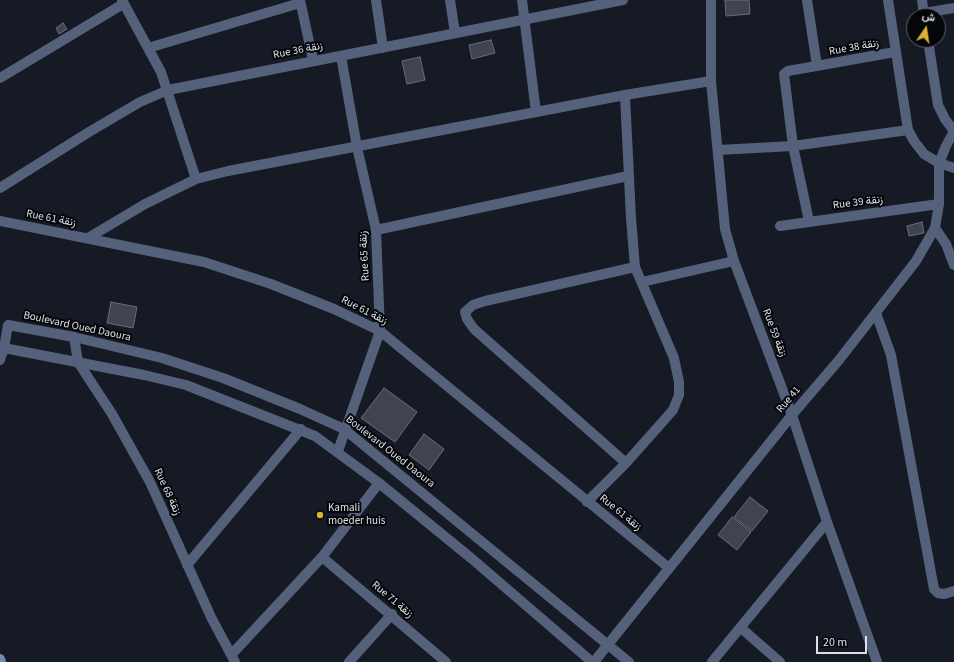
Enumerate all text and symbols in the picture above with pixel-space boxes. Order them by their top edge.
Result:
north arrow [906,8,946,48]
text: ش [920,8,937,26]
street label: Rue 38 زنقة [828,37,880,59]
street label: Rue 36 زنقة [272,40,324,62]
street label: Rue 39 زنقة [832,193,884,213]
street label: Rue 61 زنقة [25,208,77,230]
street label: Rue 65 زنقة [357,231,373,281]
street label: Rue 61 زنقة [339,294,389,328]
street label: Rue 59 زنقة [759,307,789,359]
street label: Boulevard Oued Daoura [22,309,132,345]
street label: Rue 41 [774,384,804,416]
street label: Boulevard Oued Daoura [343,413,437,491]
street label: Rue 68 زنقة [150,466,184,518]
street label: Rue 61 زنقة [596,492,644,534]
place label: Kamali moeder huis [328,502,385,528]
marker: Kamali moeder huis [315,510,325,520]
street label: Rue 71 زنقة [368,579,416,621]
scale bar [818,628,869,654]
text: 20 m [823,634,847,651]

